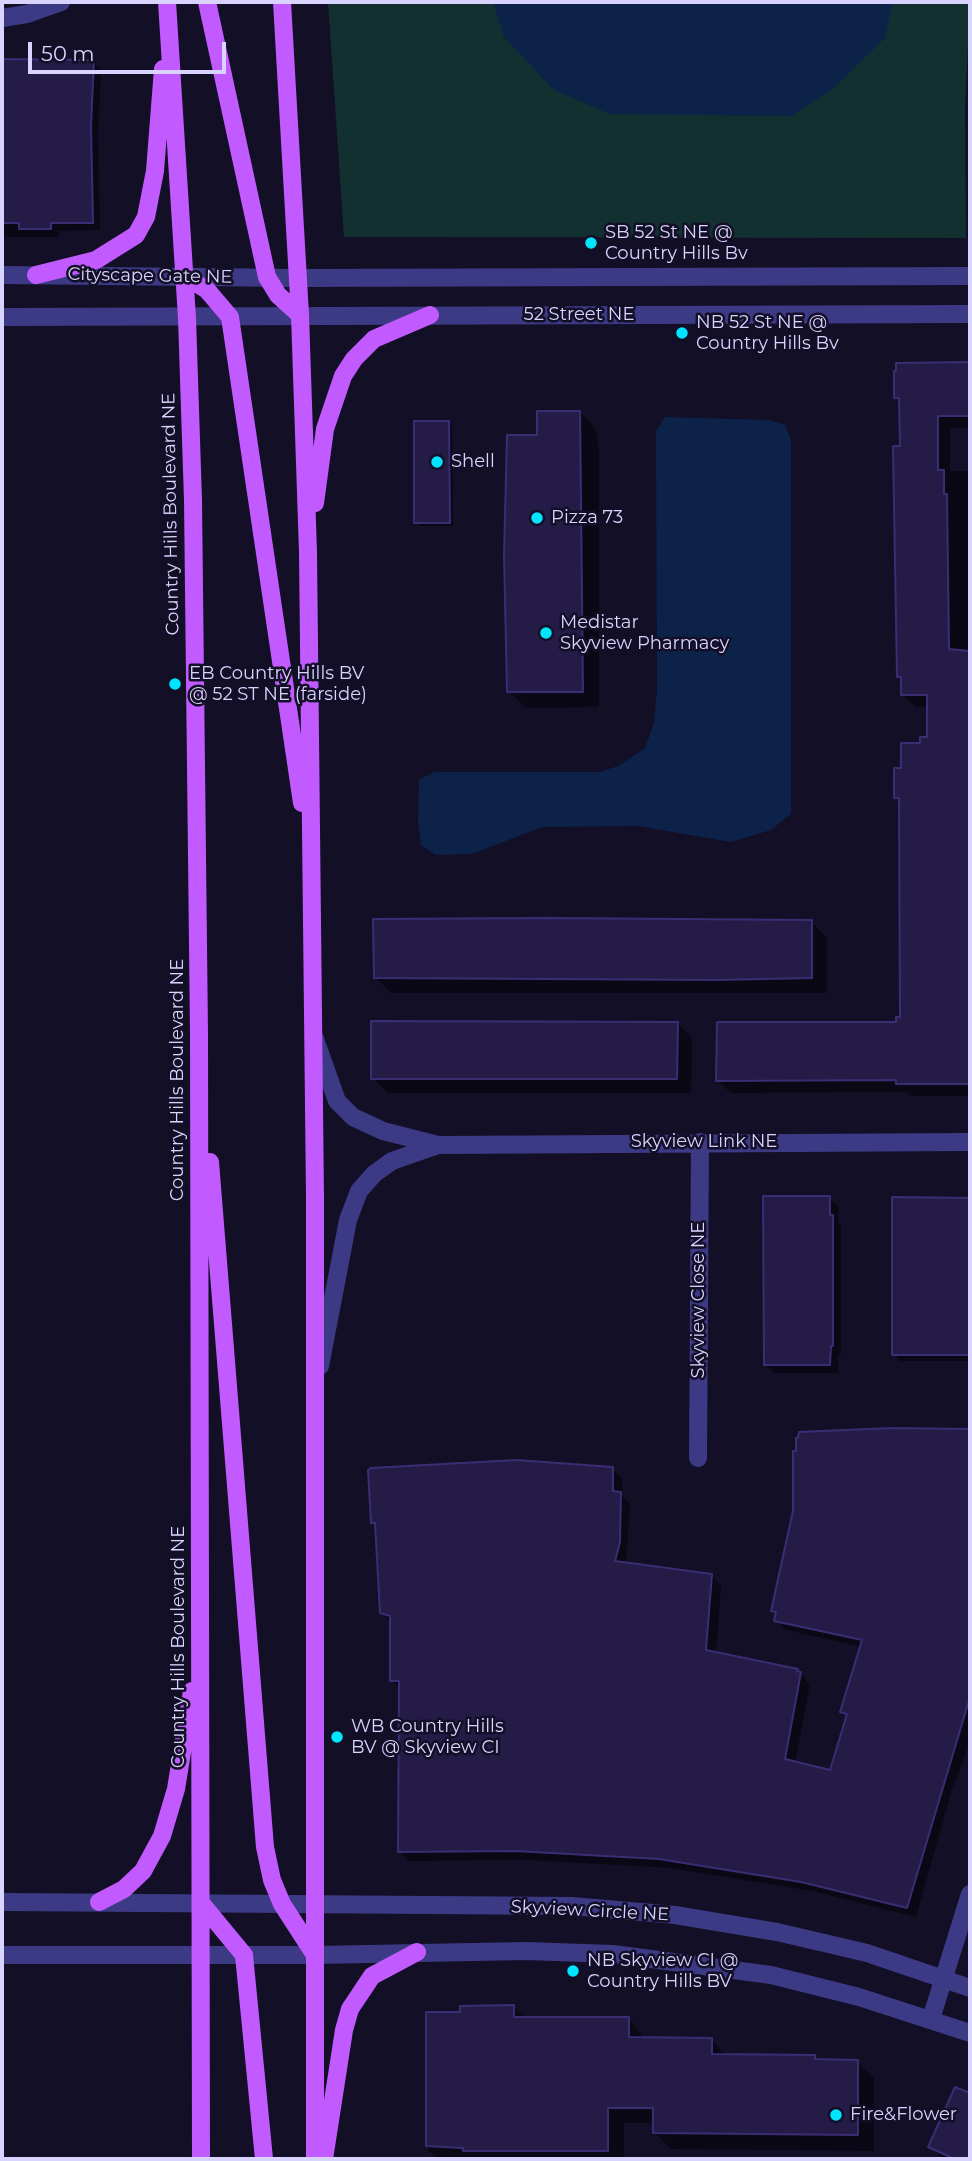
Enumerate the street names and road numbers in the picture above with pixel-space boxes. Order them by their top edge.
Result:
street label: Cityscape Gate NE [67,264,233,288]
street label: 52 Street NE [524,304,634,326]
street label: Country Hills Boulevard NE [158,393,184,635]
street label: Country Hills Boulevard NE [167,959,189,1201]
street label: Skyview Link NE [631,1131,777,1153]
street label: Skyview Close NE [688,1222,710,1378]
street label: Country Hills Boulevard NE [168,1526,190,1768]
street label: Skyview Circle NE [510,1896,670,1926]

